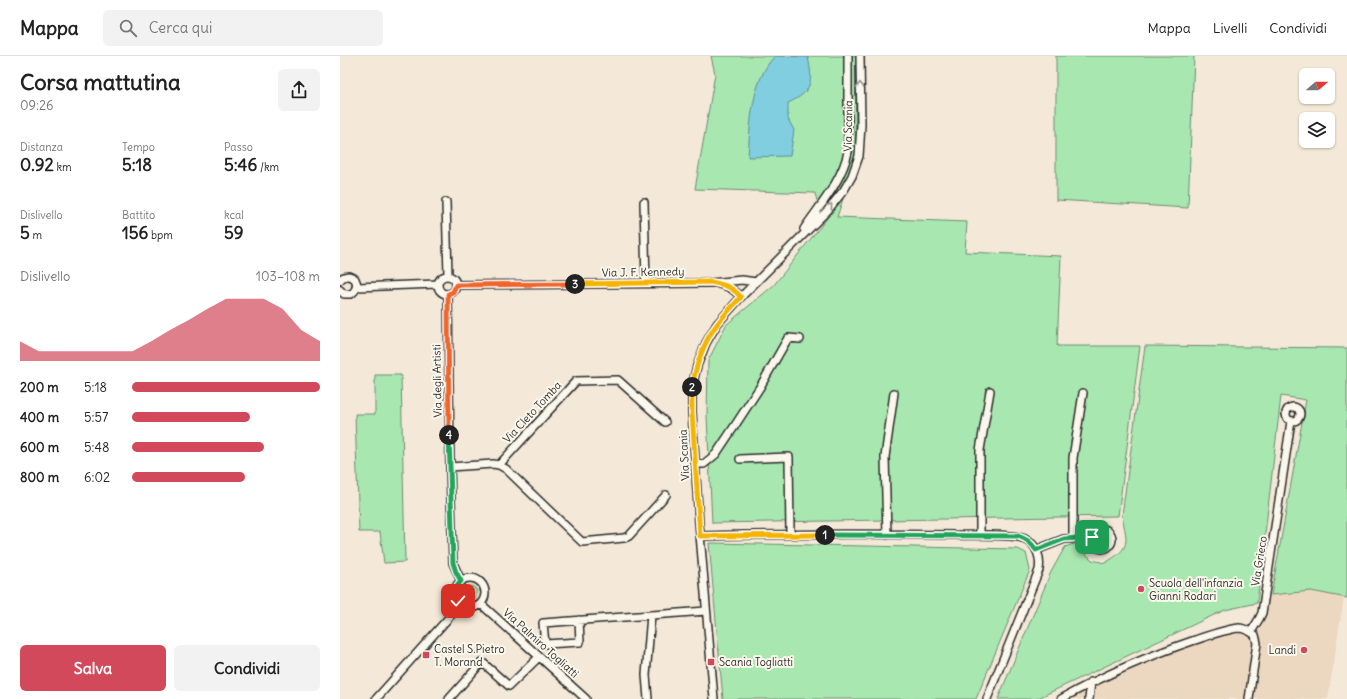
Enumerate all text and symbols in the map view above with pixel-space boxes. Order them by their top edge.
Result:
search box [103,10,383,46]
text: Mappa [20,16,79,40]
icon: search [117,17,139,39]
text: Cerca qui [149,18,212,37]
text: Mappa [1148,19,1191,37]
text: Livelli [1213,19,1247,37]
text: Condividi [1269,19,1327,37]
text: Corsa mattutina [20,68,181,96]
north arrow [1299,68,1335,104]
map controls [1299,68,1335,148]
button: share [278,69,320,111]
one-way arrow [856,82,864,88]
text: 09:26 [20,97,54,114]
street label: Via Scania [841,100,855,152]
button: layers [1299,112,1335,148]
text: Distanza [20,140,63,154]
text: Tempo [122,140,155,154]
text: Passo [224,140,253,154]
text: 0.92 [20,154,54,176]
text: 5:18 [122,154,152,176]
text: 5:46 [224,154,257,176]
text: km [54,160,72,174]
text: /km [257,160,279,174]
one-way arrow [826,204,833,211]
text: Dislivello [20,208,63,222]
text: Battito [122,208,155,222]
text: kcal [224,208,244,222]
text: 5 [20,222,30,244]
text: 156 [122,222,148,244]
text: 59 [224,222,244,244]
text: m [30,228,42,242]
text: bpm [148,228,173,242]
street label: Via J. F. Kennedy [602,264,684,280]
text: Dislivello [20,268,70,285]
text: 103–108 m [256,268,320,285]
pin: 3 [565,274,585,294]
text: 3 [572,277,578,291]
street label: Via degli Artisti [429,344,445,418]
pin: 2 [682,377,702,397]
street label: Via Cleto Tomba [500,378,564,446]
text: 200 m [20,379,59,396]
text: 5:18 [84,379,107,396]
text: 2 [689,380,695,394]
text: 400 m [20,409,59,426]
text: 5:57 [84,409,108,426]
pin: 4 [439,425,459,445]
text: 4 [446,428,452,442]
street label: Via Scania [676,429,692,481]
text: 600 m [20,439,59,456]
text: 5:48 [84,439,109,456]
text: 800 m [20,469,59,486]
text: 6:02 [84,469,110,486]
pin [1075,520,1109,554]
pin: 1 [815,525,835,545]
icon: arrive [1081,526,1103,548]
text: 1 [823,528,827,542]
street label: Via Grieco [1248,535,1270,587]
place label: Scuola dell'infanzia Gianni Rodari [1149,576,1243,603]
pin [441,584,475,618]
marker: Scuola dell'infanzia Gianni Rodari [1136,584,1146,594]
icon: check [447,590,469,612]
street label: Via Palmiro Togliatti [500,605,582,681]
place label: Castel S.Pietro T. Morand [434,642,505,669]
place label: Landi [1269,643,1296,657]
button: Salva [20,645,166,691]
button: Condividi [174,645,320,691]
marker: Landi [1299,645,1309,655]
marker: Castel S.Pietro T. Morand [421,650,431,660]
place label: Scania Togliatti [719,655,793,669]
marker: Scania Togliatti [706,657,716,667]

